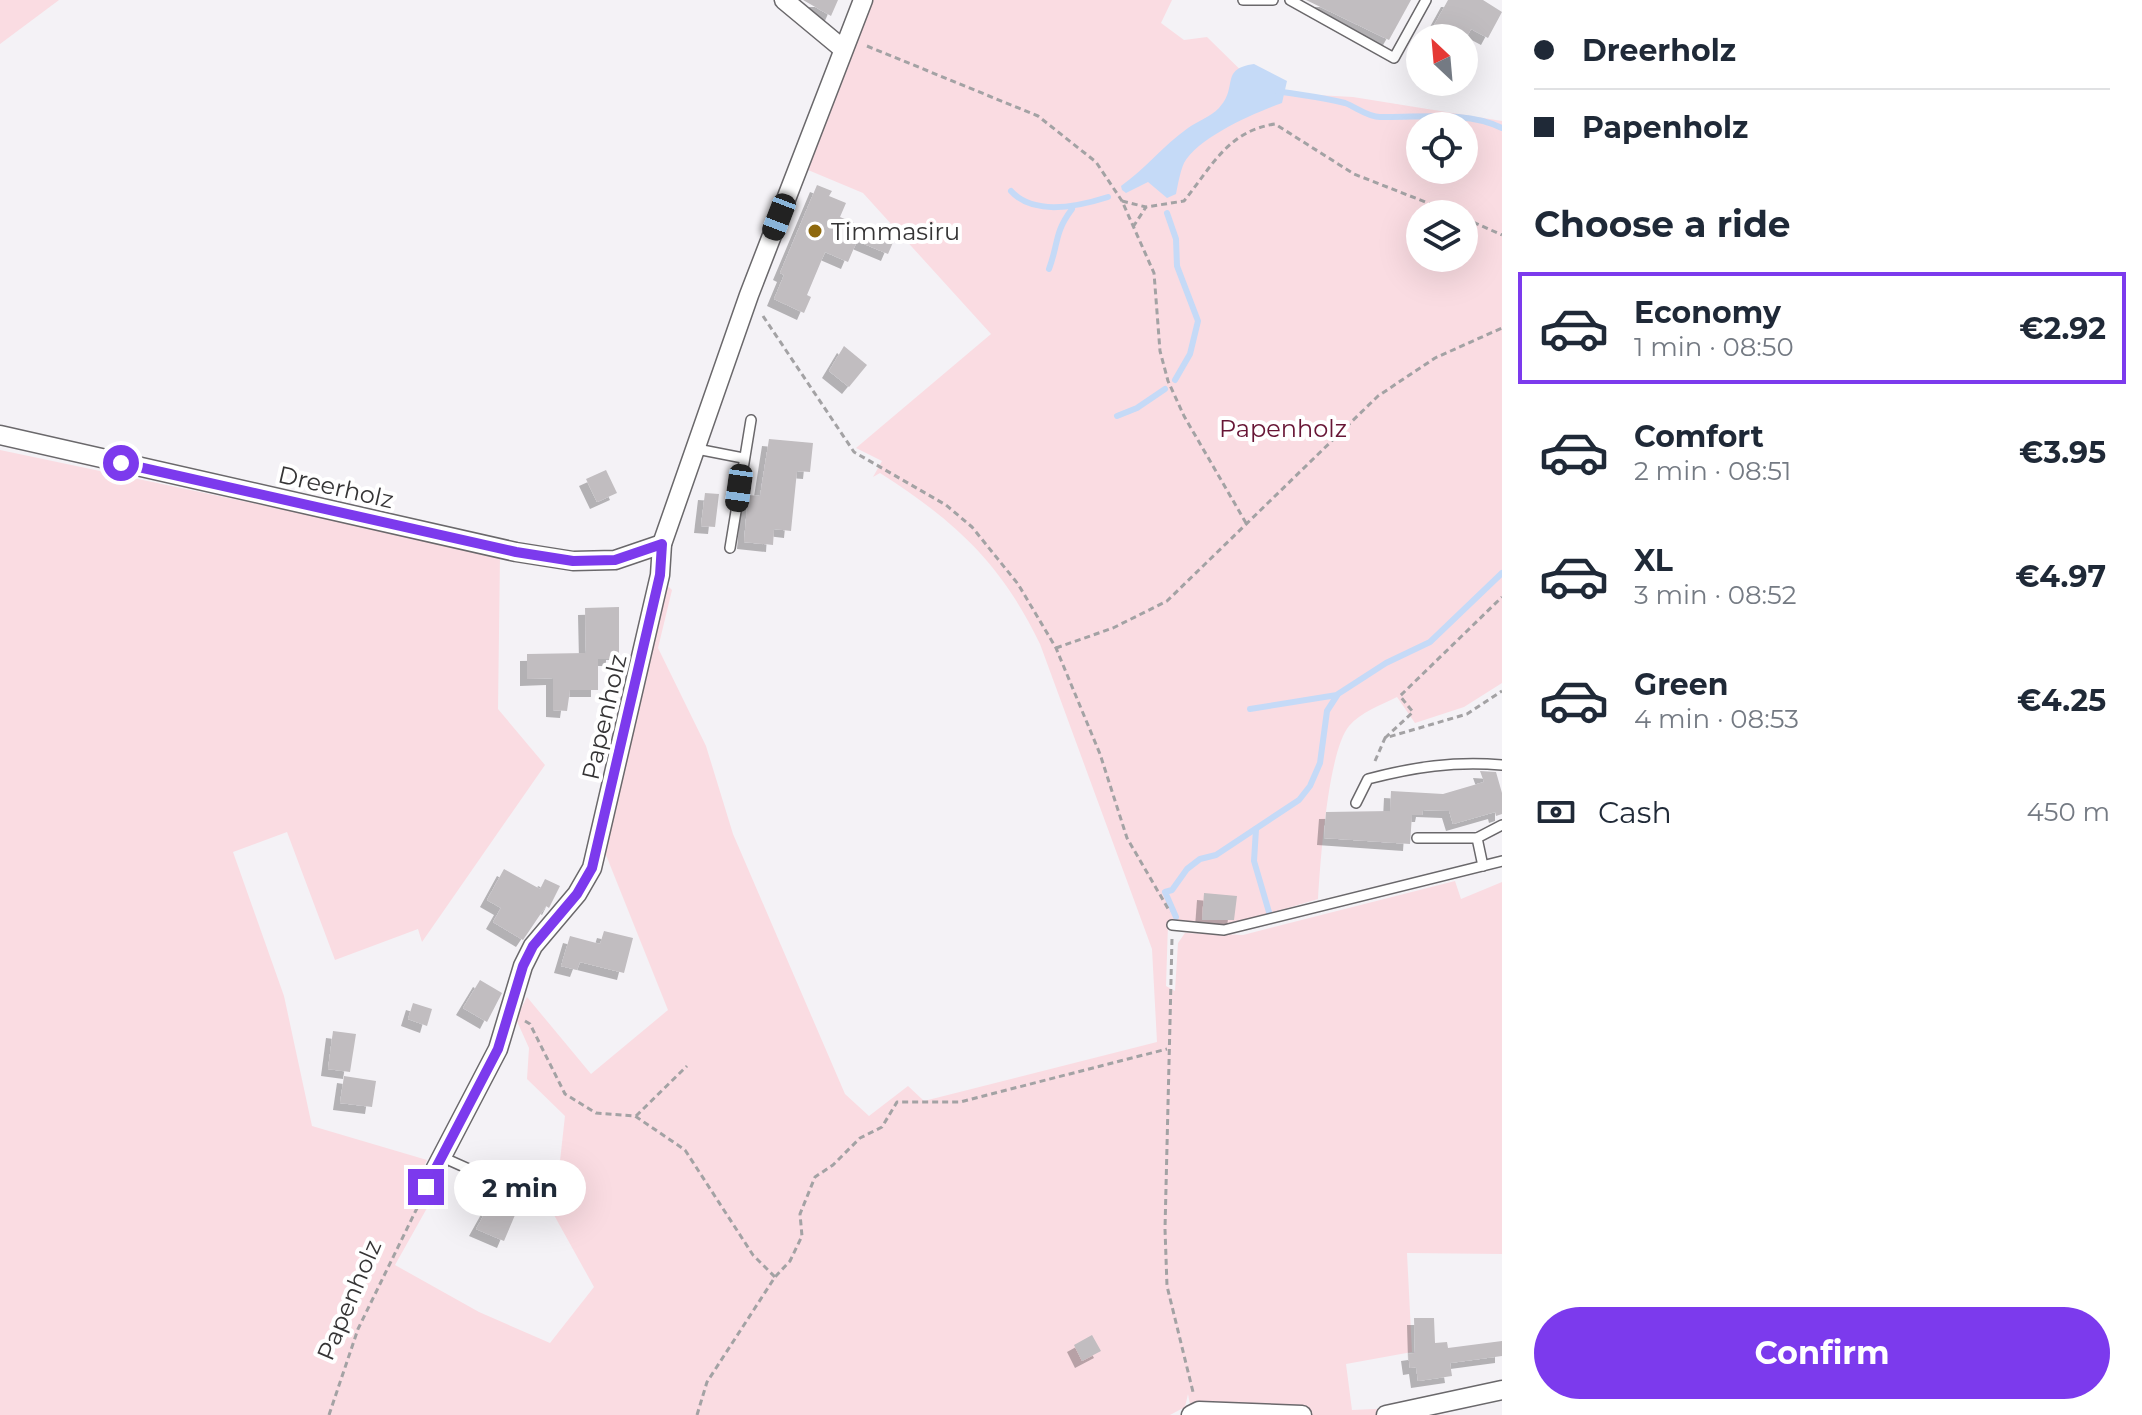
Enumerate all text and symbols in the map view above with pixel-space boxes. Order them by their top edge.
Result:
north arrow [1406,24,1478,96]
map controls [1406,24,1478,272]
text: Dreerholz [1582,32,1736,69]
text: Papenholz [1582,109,1748,146]
button: locate [1406,112,1478,184]
car [759,190,799,244]
button: layers [1406,200,1478,272]
text: Choose a ride [1534,202,1791,246]
place label: Timmasiru [831,217,960,246]
marker: Timmasiru [806,222,824,240]
icon: car [1538,292,1610,364]
text: Economy [1634,294,1781,331]
text: €2.92 [2019,310,2106,347]
text: 1 min · 08:50 [1634,331,1794,363]
park label: Papenholz [1219,414,1347,443]
icon: car [1538,416,1610,488]
text: Comfort [1634,418,1764,455]
text: €3.95 [2019,434,2106,471]
route start [103,445,139,481]
text: 2 min · 08:51 [1634,455,1791,487]
street label: Dreerholz [275,460,397,514]
car [724,463,754,513]
icon: car [1538,540,1610,612]
text: XL [1634,542,1673,579]
text: €4.97 [2015,558,2106,595]
text: 3 min · 08:52 [1634,579,1796,611]
street label: Papenholz [575,651,633,783]
icon: car [1538,664,1610,736]
text: Green [1634,666,1728,703]
text: €4.25 [2017,682,2106,719]
text: 4 min · 08:53 [1634,703,1799,735]
icon: cash [1534,790,1578,834]
text: Cash [1598,794,1672,831]
text: 450 m [2027,796,2110,828]
callout: 2 min [454,1159,586,1215]
route end [408,1169,444,1205]
text: 2 min [482,1172,558,1204]
street label: Papenholz [311,1235,387,1365]
button: Confirm [1534,1307,2110,1399]

